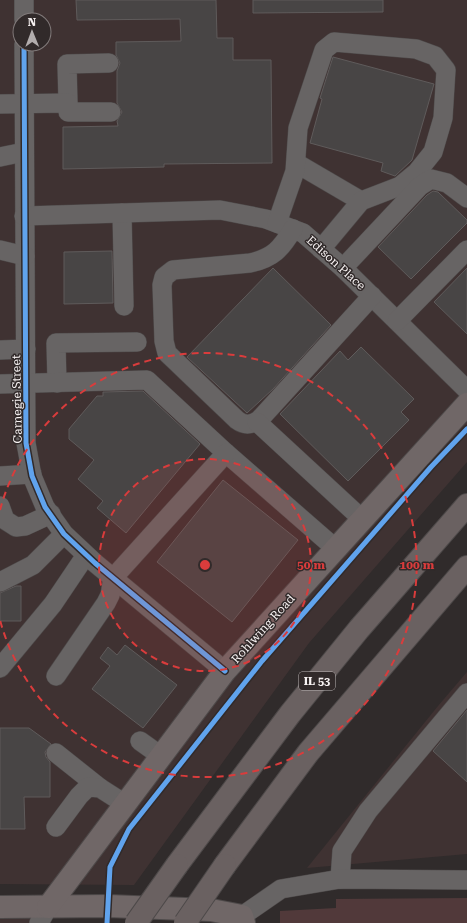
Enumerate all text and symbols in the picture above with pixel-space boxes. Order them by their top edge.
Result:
north arrow [12,12,52,52]
text: N [27,16,37,29]
street label: Edison Place [304,233,369,293]
street label: Carnegie Street [9,354,25,444]
centre of rings [198,558,212,572]
text: 50 m [297,558,325,572]
text: 100 m [400,558,435,572]
street label: Rohlwing Road [228,592,298,666]
road number: IL 53 [299,672,335,690]

